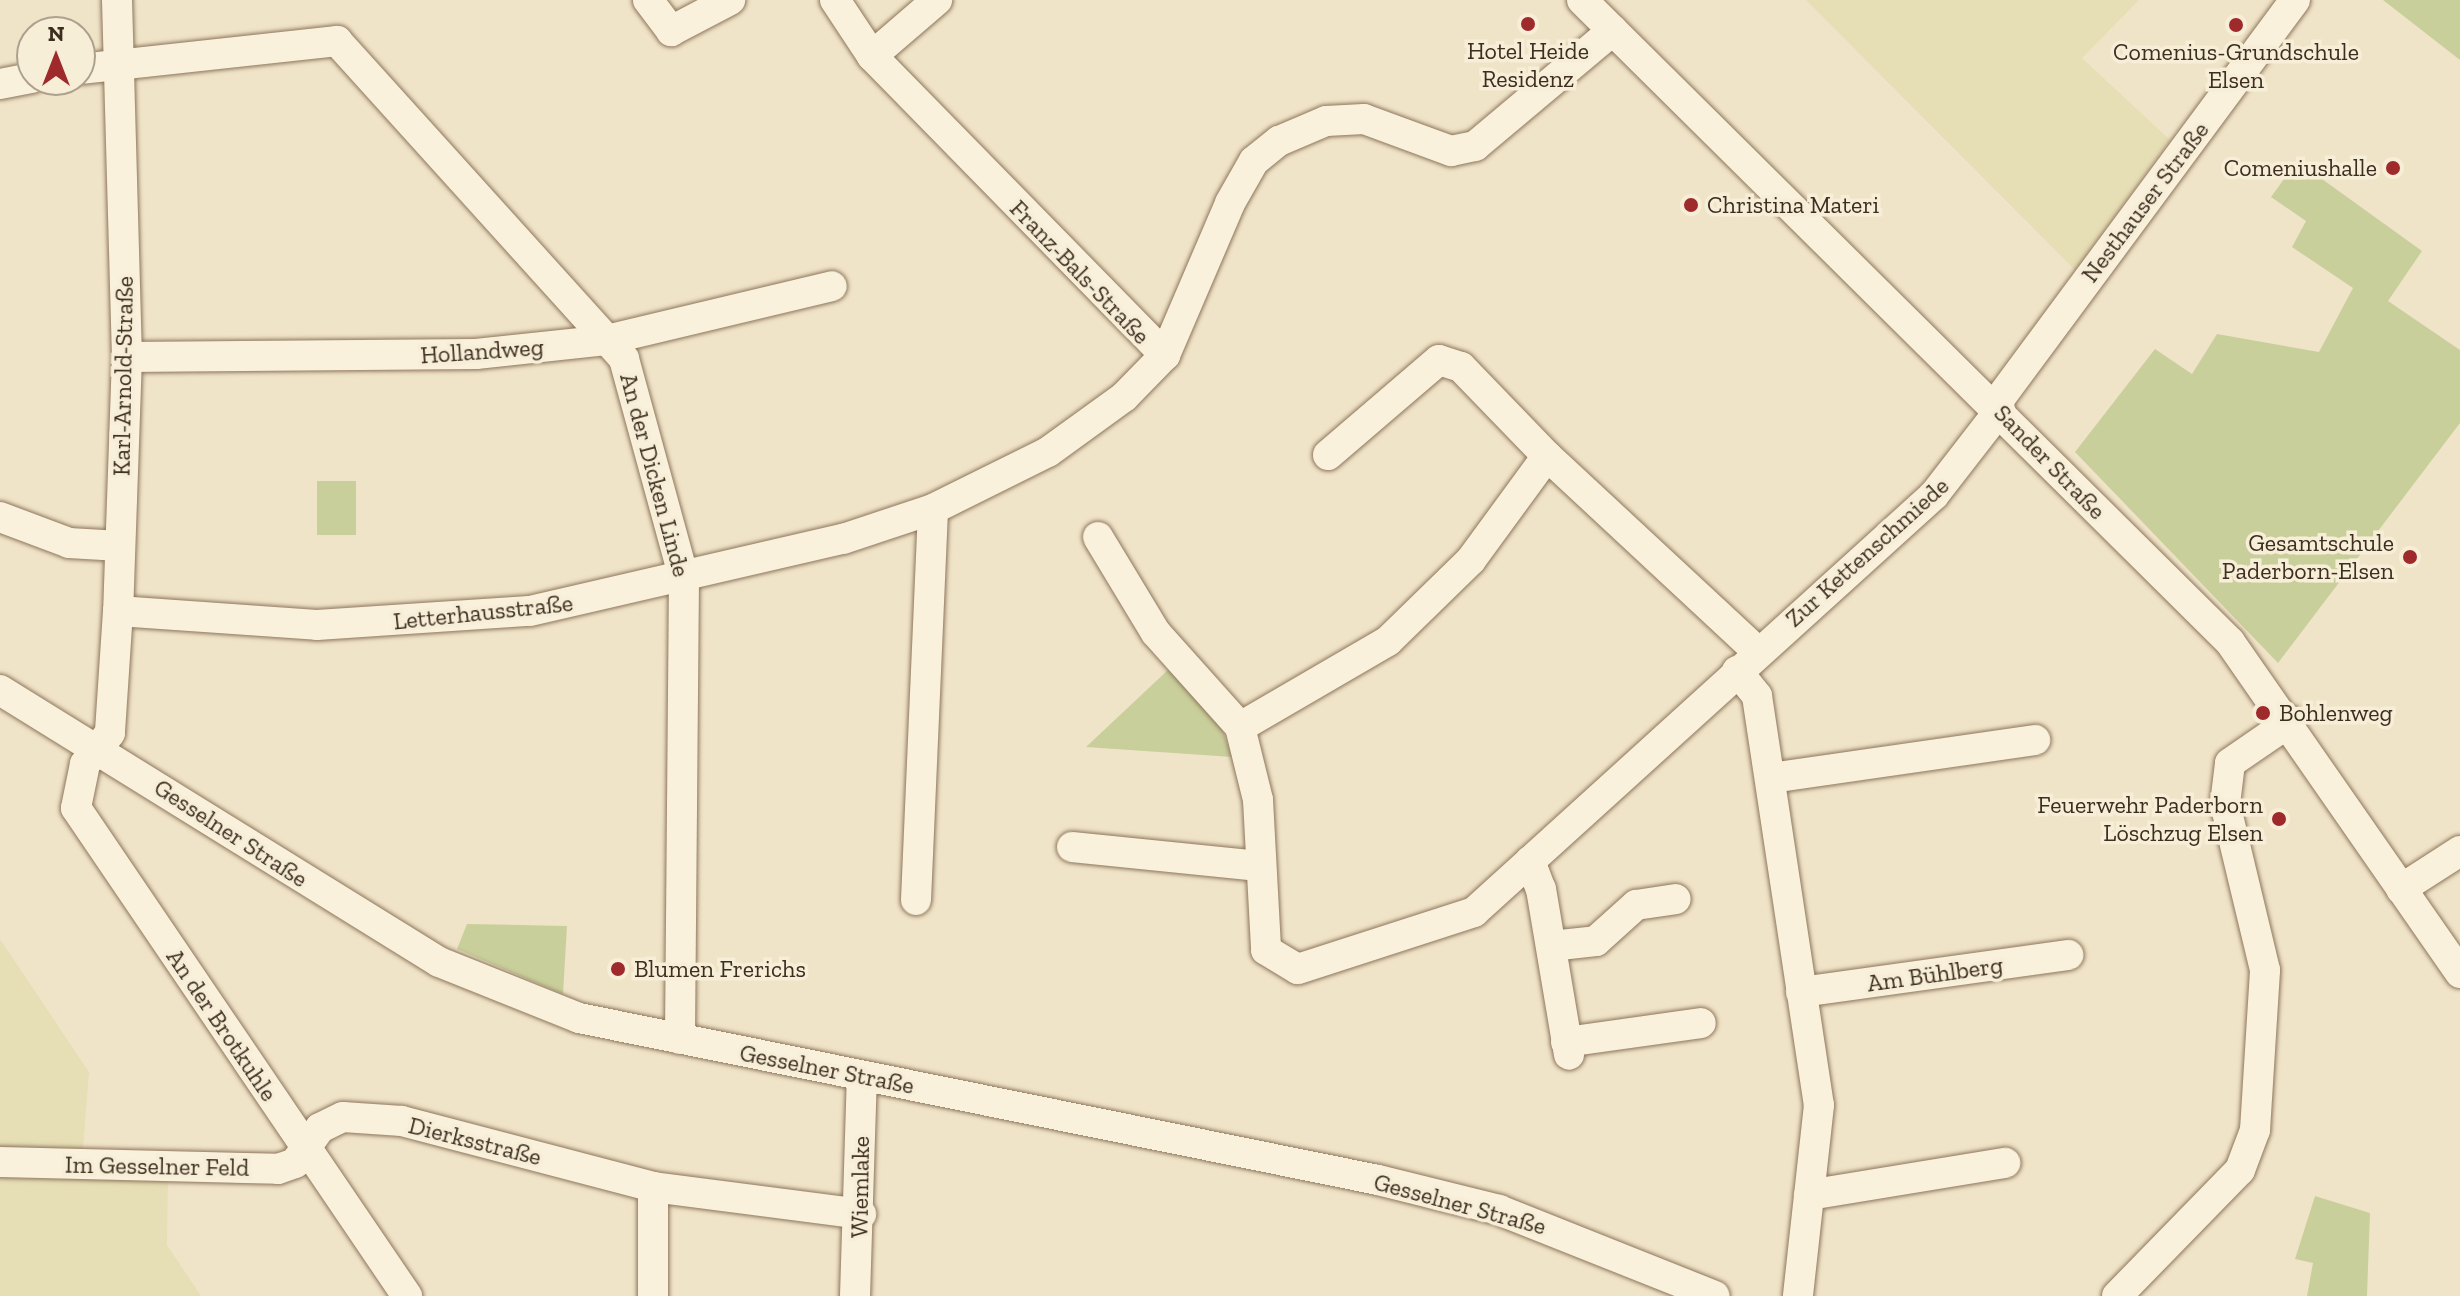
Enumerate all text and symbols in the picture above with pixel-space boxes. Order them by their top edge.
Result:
marker: Hotel Heide Residenz [1519,15,1537,33]
north arrow [16,16,96,96]
marker: Comenius-Grundschule Elsen [2227,16,2245,34]
text: N [48,20,64,47]
place label: Hotel Heide Residenz [1467,37,1589,93]
place label: Comenius-Grundschule Elsen [2113,38,2359,94]
street label: Nesthauser Straße [2075,116,2215,288]
place label: Comeniushalle [2224,154,2377,182]
marker: Comeniushalle [2384,159,2402,177]
place label: Christina Materi [1707,191,1879,219]
street label: Franz-Bals-Straße [1004,194,1156,350]
marker: Christina Materi [1682,196,1700,214]
street label: Karl-Arnold-Straße [107,276,139,476]
street label: Hollandweg [419,332,545,370]
street label: An der Dicken Linde [614,370,696,580]
street label: Sander Straße [1988,399,2112,525]
street label: Zur Kettenschmiede [1779,471,1955,633]
place label: Gesamtschule Paderborn-Elsen [2222,529,2394,585]
marker: Gesamtschule Paderborn-Elsen [2401,548,2419,566]
street label: Letterhausstraße [392,588,574,636]
place label: Bohlenweg [2279,699,2393,727]
marker: Bohlenweg [2254,704,2272,722]
street label: Gesselner Straße [149,773,313,893]
place label: Feuerwehr Paderborn Löschzug Elsen [2037,791,2263,847]
marker: Feuerwehr Paderborn Löschzug Elsen [2270,810,2288,828]
street label: An der Brotkuhle [160,943,284,1107]
street label: Am Bühlberg [1865,950,2005,998]
place label: Blumen Frerichs [634,955,806,983]
marker: Blumen Frerichs [609,960,627,978]
street label: Gesselner Straße [737,1038,917,1100]
street label: Dierksstraße [406,1111,544,1171]
street label: Wiemlake [845,1136,875,1238]
street label: Im Gesselner Feld [64,1150,250,1182]
street label: Gesselner Straße [1371,1167,1549,1241]

